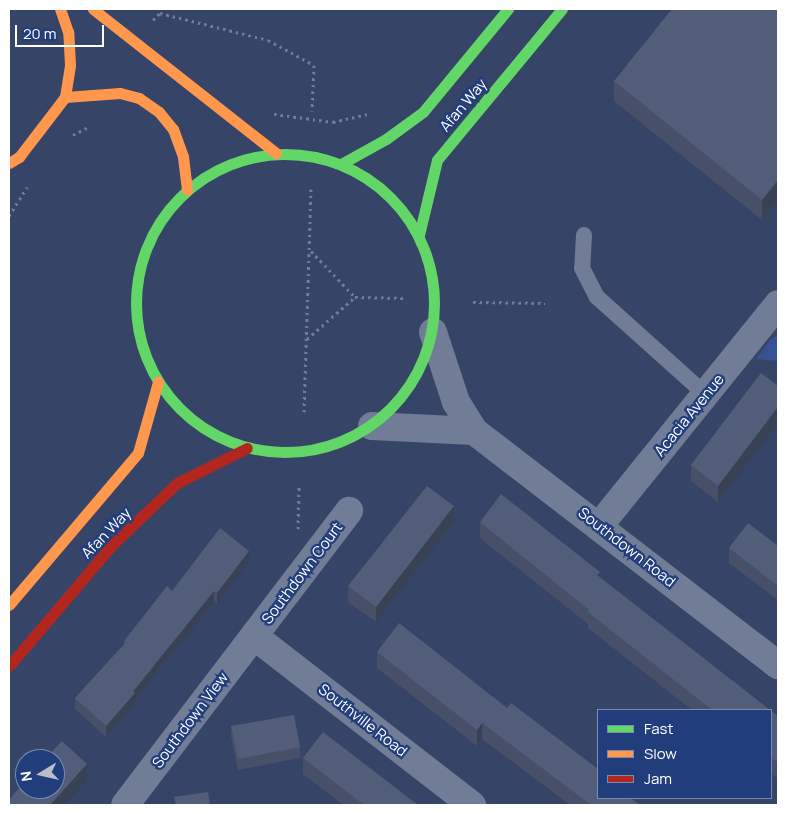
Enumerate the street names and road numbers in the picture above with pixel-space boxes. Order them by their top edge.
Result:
street label: Afan Way [436,75,490,135]
street label: Acacia Avenue [650,370,728,460]
street label: Southdown Road [575,503,679,591]
street label: Afan Way [77,504,135,562]
street label: Southdown Court [258,519,346,627]
street label: Southdown View [148,669,232,771]
street label: Southville Road [315,680,411,760]

